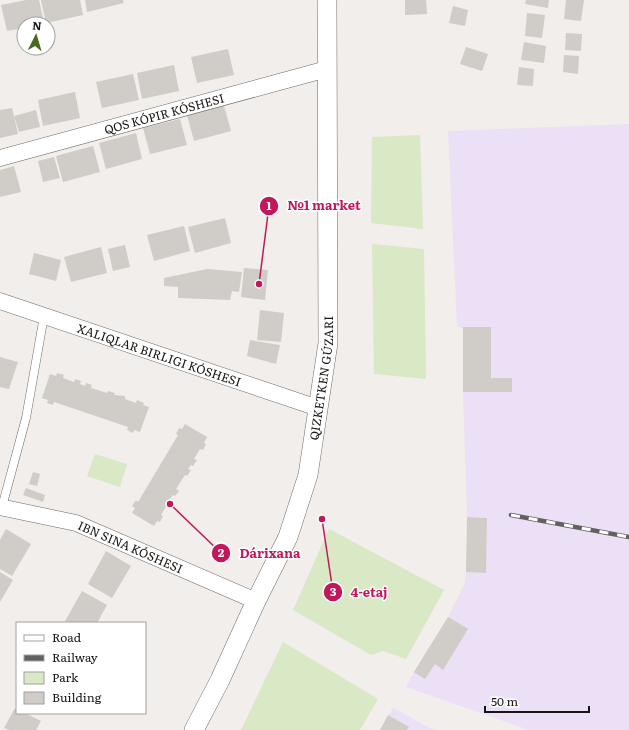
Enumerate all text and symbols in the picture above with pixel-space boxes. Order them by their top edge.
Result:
north arrow [16,16,56,56]
text: N [32,17,42,33]
street label: QOS KÓPIR KÓSHESI [102,88,226,138]
callout: №1 market [259,193,368,218]
text: №1 market [287,195,361,214]
text: 1 [267,196,272,214]
street label: QIZKETKEN GÚZARI [304,316,337,441]
street label: XALIQLAR BIRLIGI KÓSHESI [75,319,244,391]
street label: IBN SINA KÓSHESI [75,516,186,577]
callout: Dárixana [211,541,308,566]
text: 2 [218,543,225,561]
text: Dárixana [240,543,301,562]
callout: 4-etaj [323,580,395,605]
text: 3 [330,582,337,600]
text: 4-etaj [351,582,387,601]
legend [16,622,146,714]
text: Road [52,628,82,646]
text: Railway [52,648,98,666]
text: Park [52,668,79,686]
text: Building [52,688,102,706]
scale bar [485,688,589,714]
text: 50 m [491,692,518,710]

